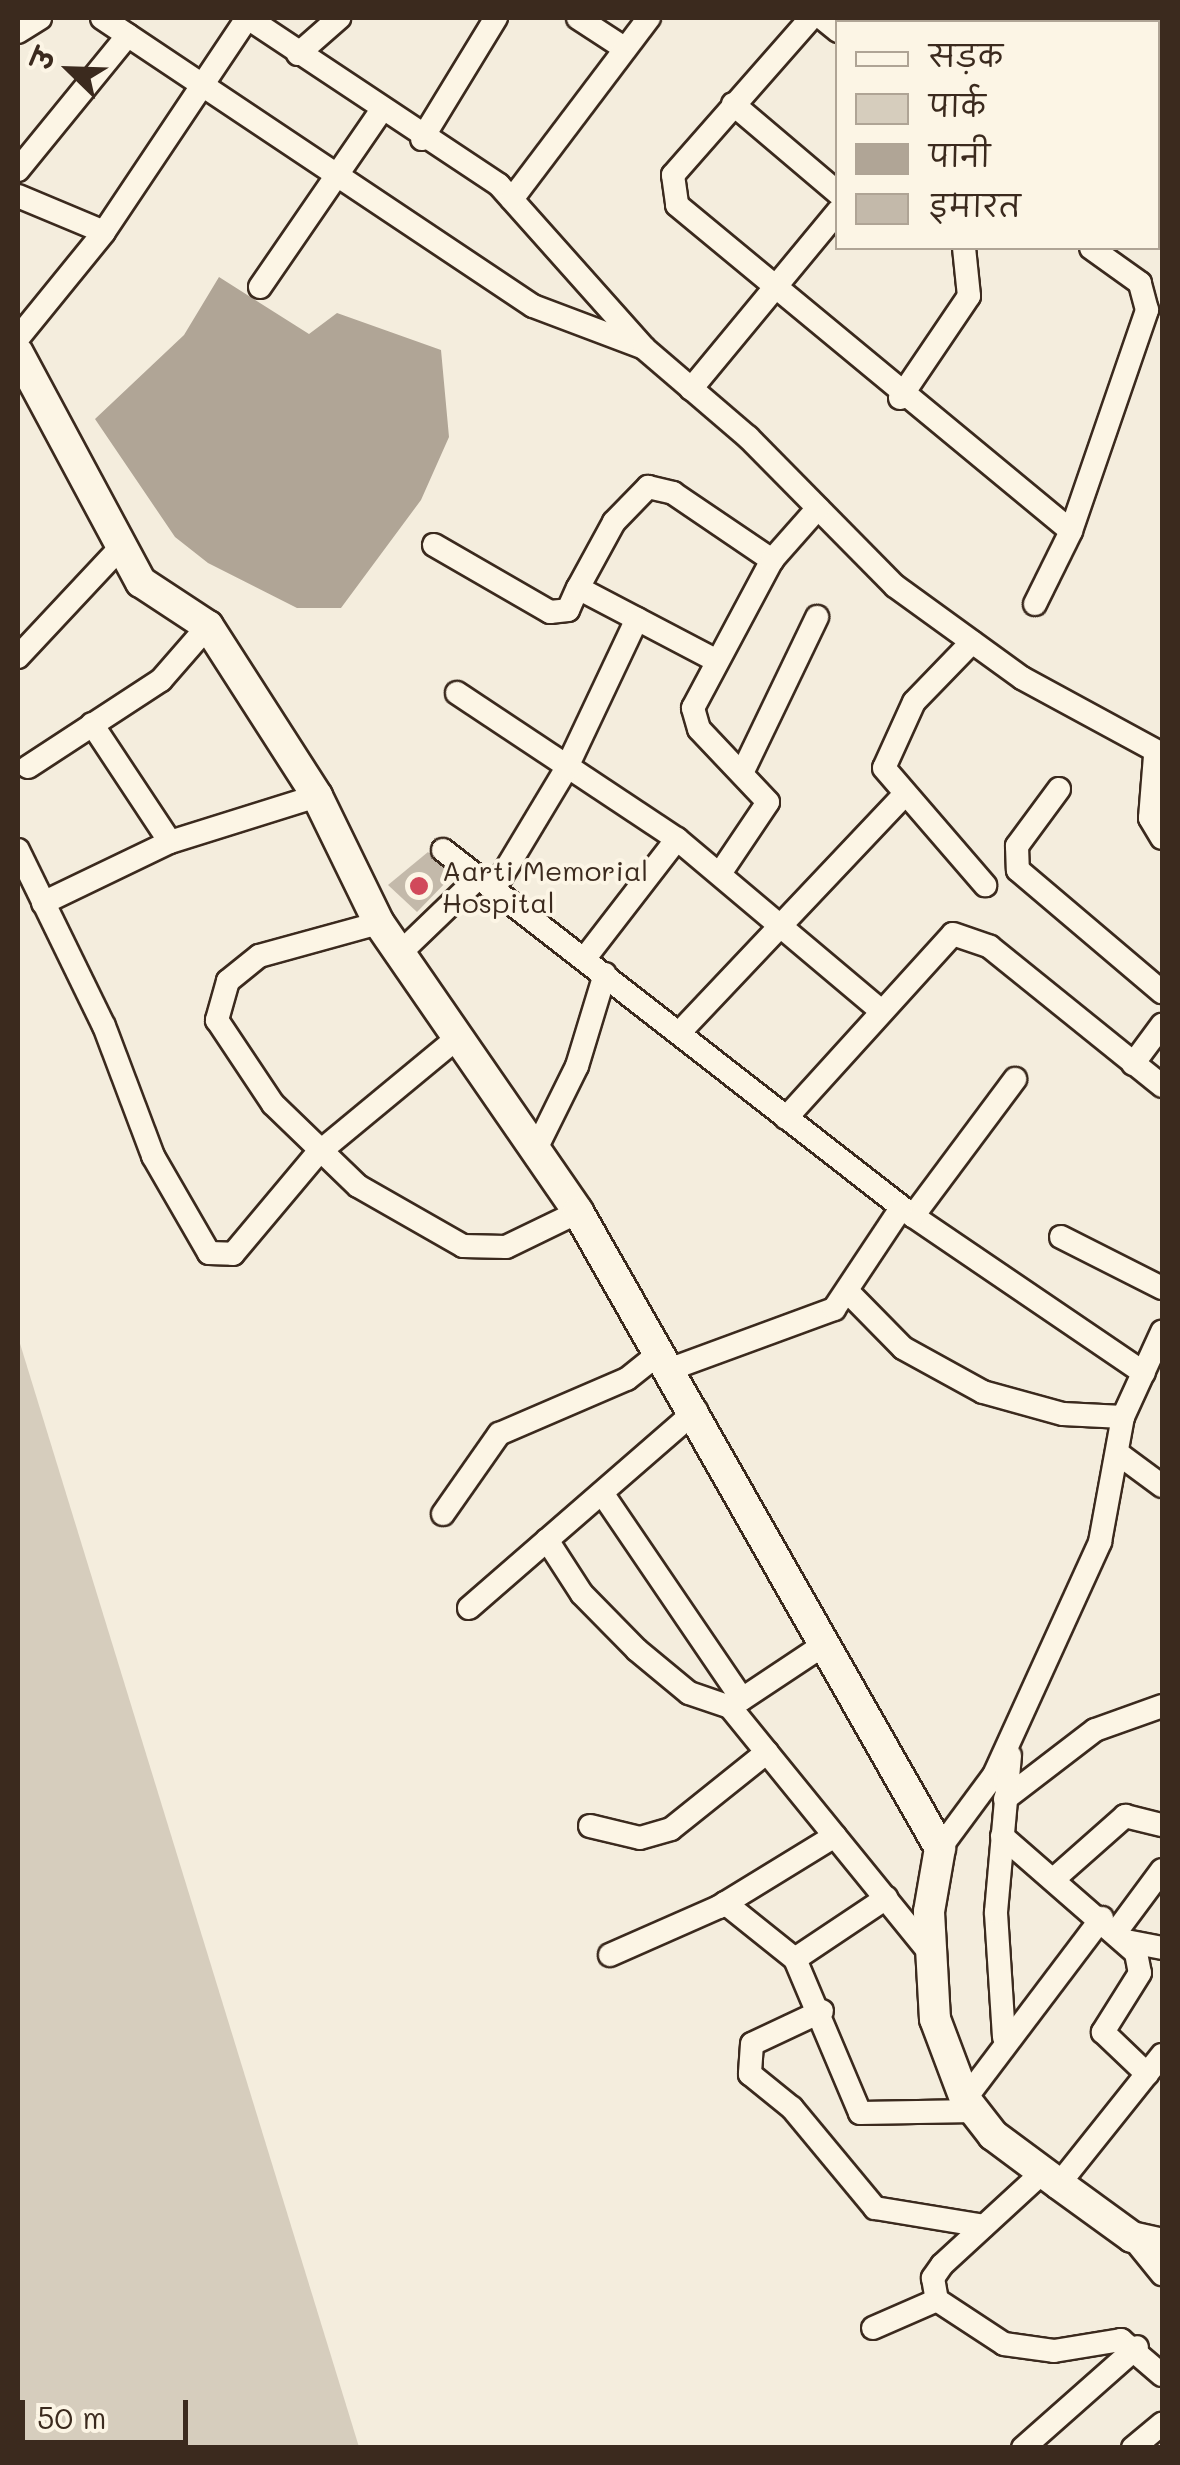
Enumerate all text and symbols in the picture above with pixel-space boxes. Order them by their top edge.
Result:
north arrow [20,20,120,120]
legend [835,20,1160,250]
text: सड़क [929,35,1003,75]
text: उ [22,43,63,74]
text: पार्क [929,85,986,125]
text: पानी [929,135,990,175]
text: इमारत [929,185,1021,225]
place label: Aarti Memorial Hospital [442,853,648,919]
marker: Aarti Memorial Hospital [406,873,432,899]
scale bar [25,2380,192,2442]
text: 50 m [37,2397,107,2437]

